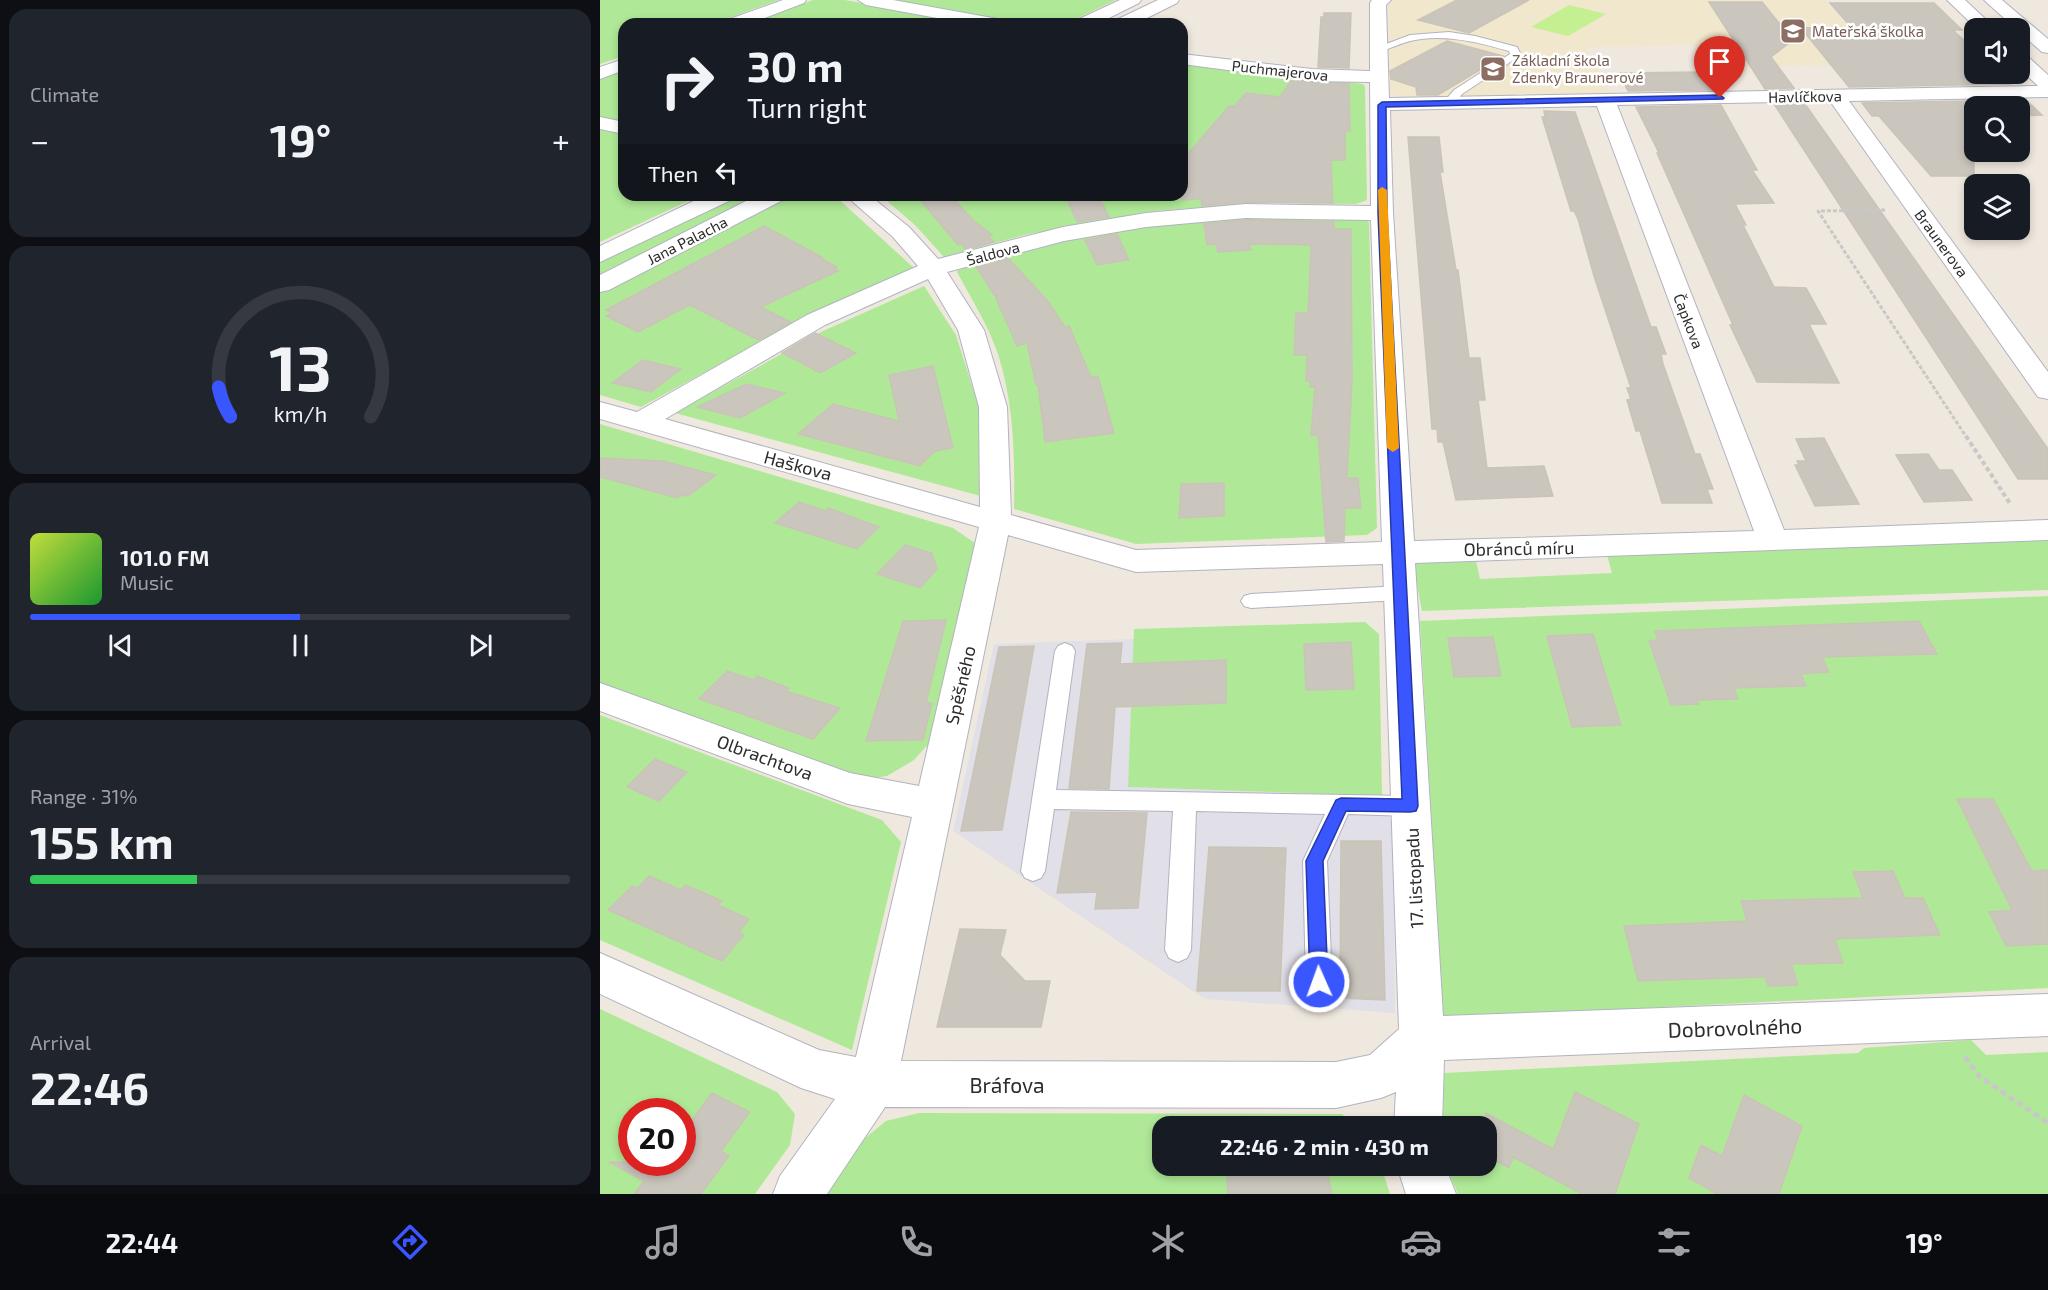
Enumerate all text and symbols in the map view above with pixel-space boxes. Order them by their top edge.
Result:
school or university icon: Mateřská školka [1778,16,1808,46]
map controls [1964,18,2030,240]
button: sound [1964,18,2030,84]
place label: Mateřská školka [1812,22,1924,40]
pin [1694,36,1745,98]
text: 30 m [747,40,843,90]
icon: right [648,42,726,120]
icon: arrive [1703,45,1736,78]
place label: Základní škola Zdenky Braunerové [1512,51,1643,86]
school or university icon: Základní škola Zdenky Braunerové [1478,54,1508,84]
street label: Puchmajerova [1231,56,1329,85]
text: Climate [30,82,99,106]
street label: Havlíčkova [1768,86,1842,106]
text: Turn right [747,91,867,123]
button: search [1964,96,2030,162]
text: 19° [270,112,331,166]
text: − [30,120,49,160]
text: + [552,120,570,160]
icon: left [710,156,743,189]
text: Then [648,160,698,186]
button: layers [1964,174,2030,240]
street label: Braunerova [1911,206,1973,280]
street label: Jana Palacha [644,212,730,268]
street label: Šaldova [964,237,1022,269]
street label: Čapkova [1670,291,1708,351]
text: 13 [269,329,331,404]
text: km/h [273,401,327,426]
street label: Haškova [762,445,834,485]
street label: Obránců míru [1463,536,1575,560]
text: 101.0 FM [120,544,209,570]
text: Music [120,570,174,594]
icon: previous [104,629,137,662]
icon: pause [284,629,317,662]
icon: next [464,629,497,662]
street label: Spěšného [940,643,980,727]
street label: Olbrachtova [714,730,816,784]
text: Range · 31% [30,784,137,808]
text: 155 km [30,814,174,868]
street label: 17. listopadu [1400,827,1428,929]
position arrow [1287,950,1351,1014]
street label: Dobrovolného [1667,1012,1803,1042]
text: Arrival [30,1030,91,1054]
text: 22:46 [30,1060,149,1114]
street label: Bráfova [969,1072,1045,1097]
speed limit sign: 20 [618,1098,696,1176]
text: 22:46 · 2 min · 430 m [1220,1133,1429,1159]
icon: directions [389,1221,431,1263]
icon: music [642,1221,684,1263]
icon: phone [895,1221,937,1263]
icon: climate [1147,1221,1189,1263]
icon: car [1400,1221,1442,1263]
icon: filters [1653,1221,1695,1263]
text: 22:44 [105,1226,178,1258]
text: 19° [1906,1226,1943,1258]

